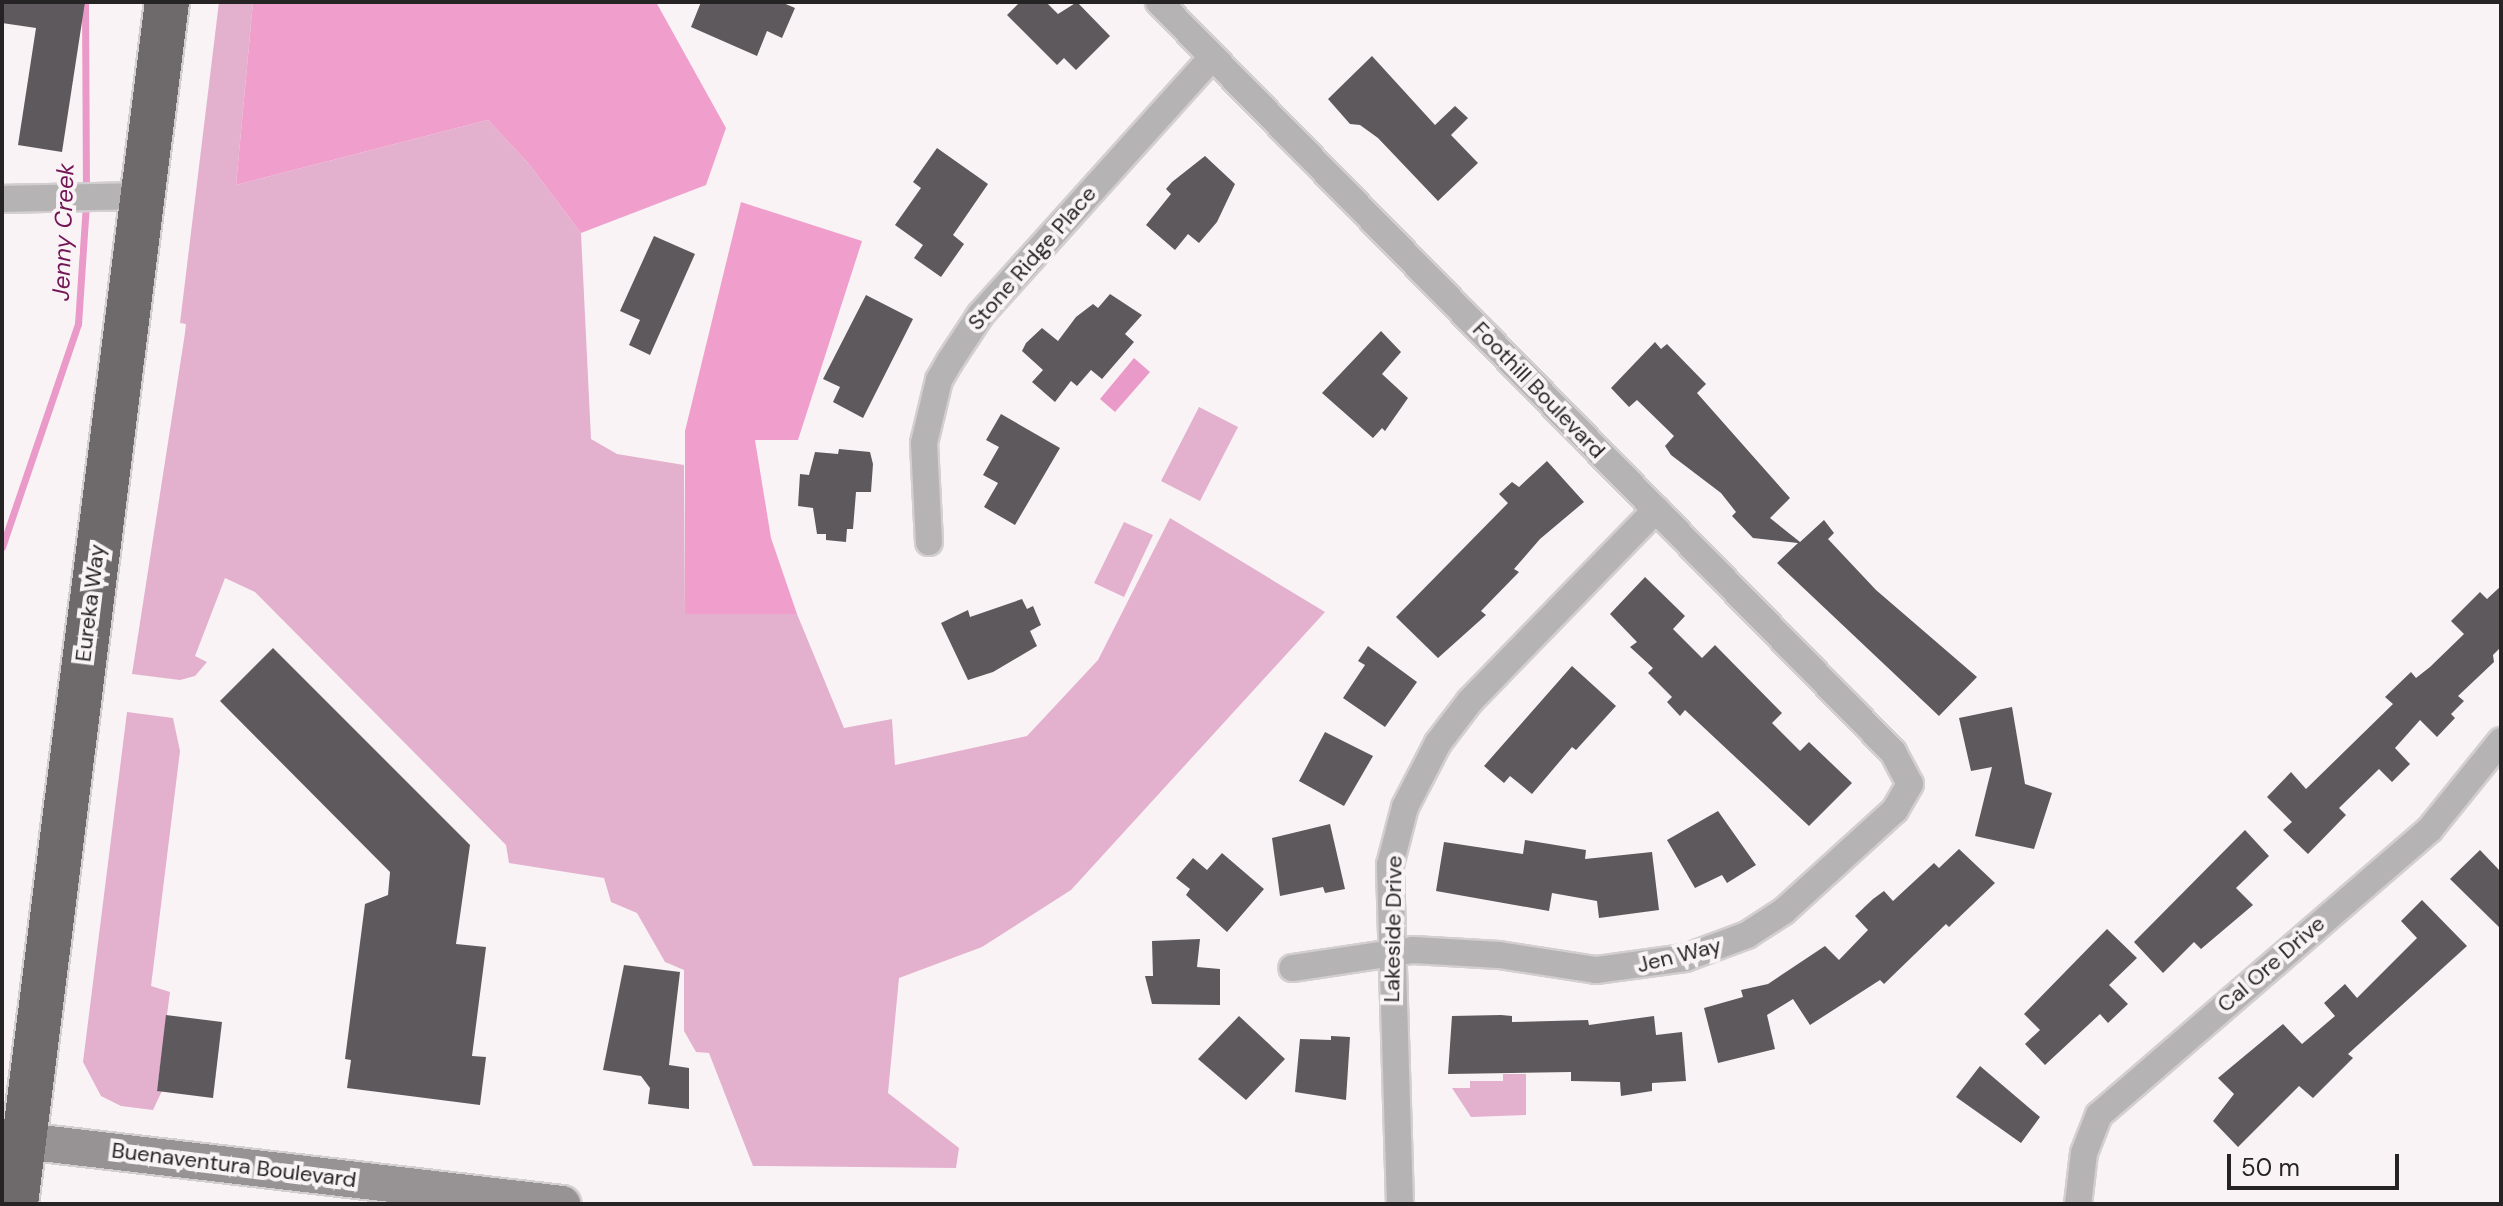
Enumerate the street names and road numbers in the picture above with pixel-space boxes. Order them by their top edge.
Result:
street label: Stone Ridge Place [962,181,1102,335]
street label: Foothill Boulevard [1467,316,1611,464]
street label: Eureka Way [70,543,110,663]
street label: Lakeside Drive [1379,855,1407,1003]
street label: Cal Ore Drive [2212,910,2330,1018]
street label: Jen Way [1634,932,1724,978]
street label: Buenaventura Boulevard [110,1137,358,1193]

